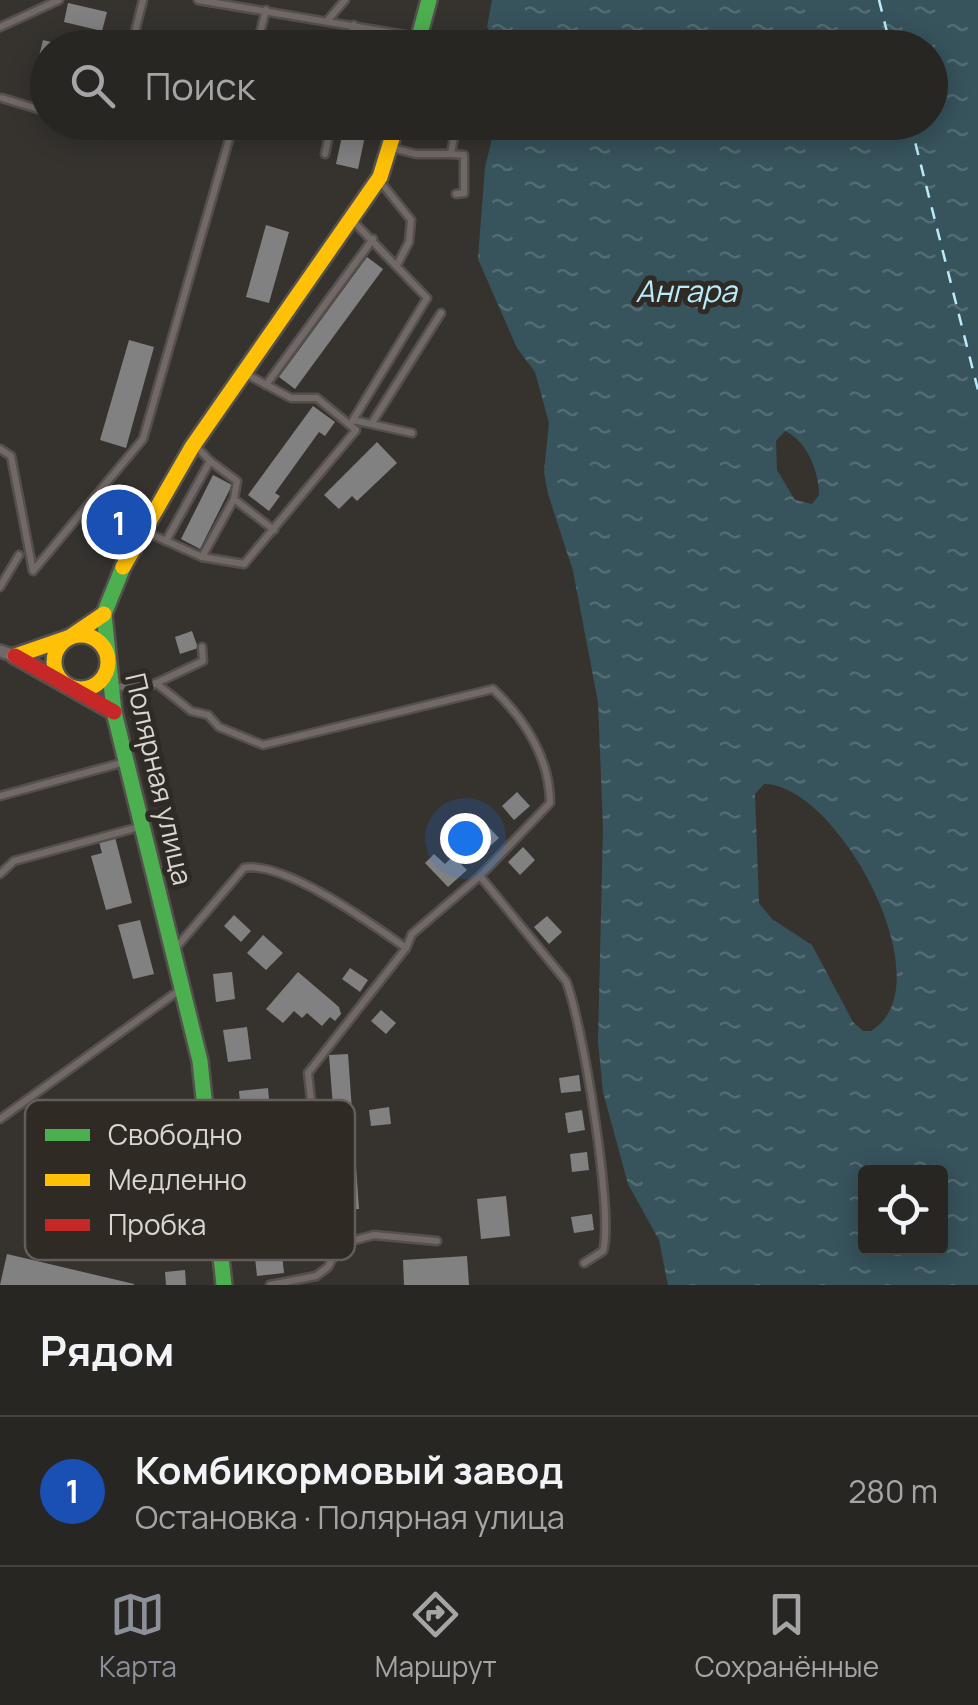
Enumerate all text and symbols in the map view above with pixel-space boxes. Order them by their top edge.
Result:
search box [30,30,948,140]
icon: search [65,58,120,113]
text: Поиск [145,59,255,111]
water label: Ангара [635,270,738,311]
pin: 1 [86,484,152,560]
street label: Полярная улица [117,669,203,888]
your location [440,813,491,864]
legend [25,1100,355,1260]
text: Свободно [108,1115,242,1153]
text: Медленно [108,1160,247,1198]
map controls [858,1165,948,1255]
button: locate [858,1165,948,1255]
text: Пробка [108,1205,206,1243]
text: Рядом [40,1321,174,1379]
text: Комбикормовый завод [135,1443,563,1495]
text: 1 [65,1469,80,1513]
text: 280 m [848,1469,938,1513]
text: Остановка · Полярная улица [135,1495,565,1539]
tab: Карта [99,1587,177,1685]
tab: Маршрут [375,1587,497,1685]
tab: Сохранённые [695,1587,879,1685]

